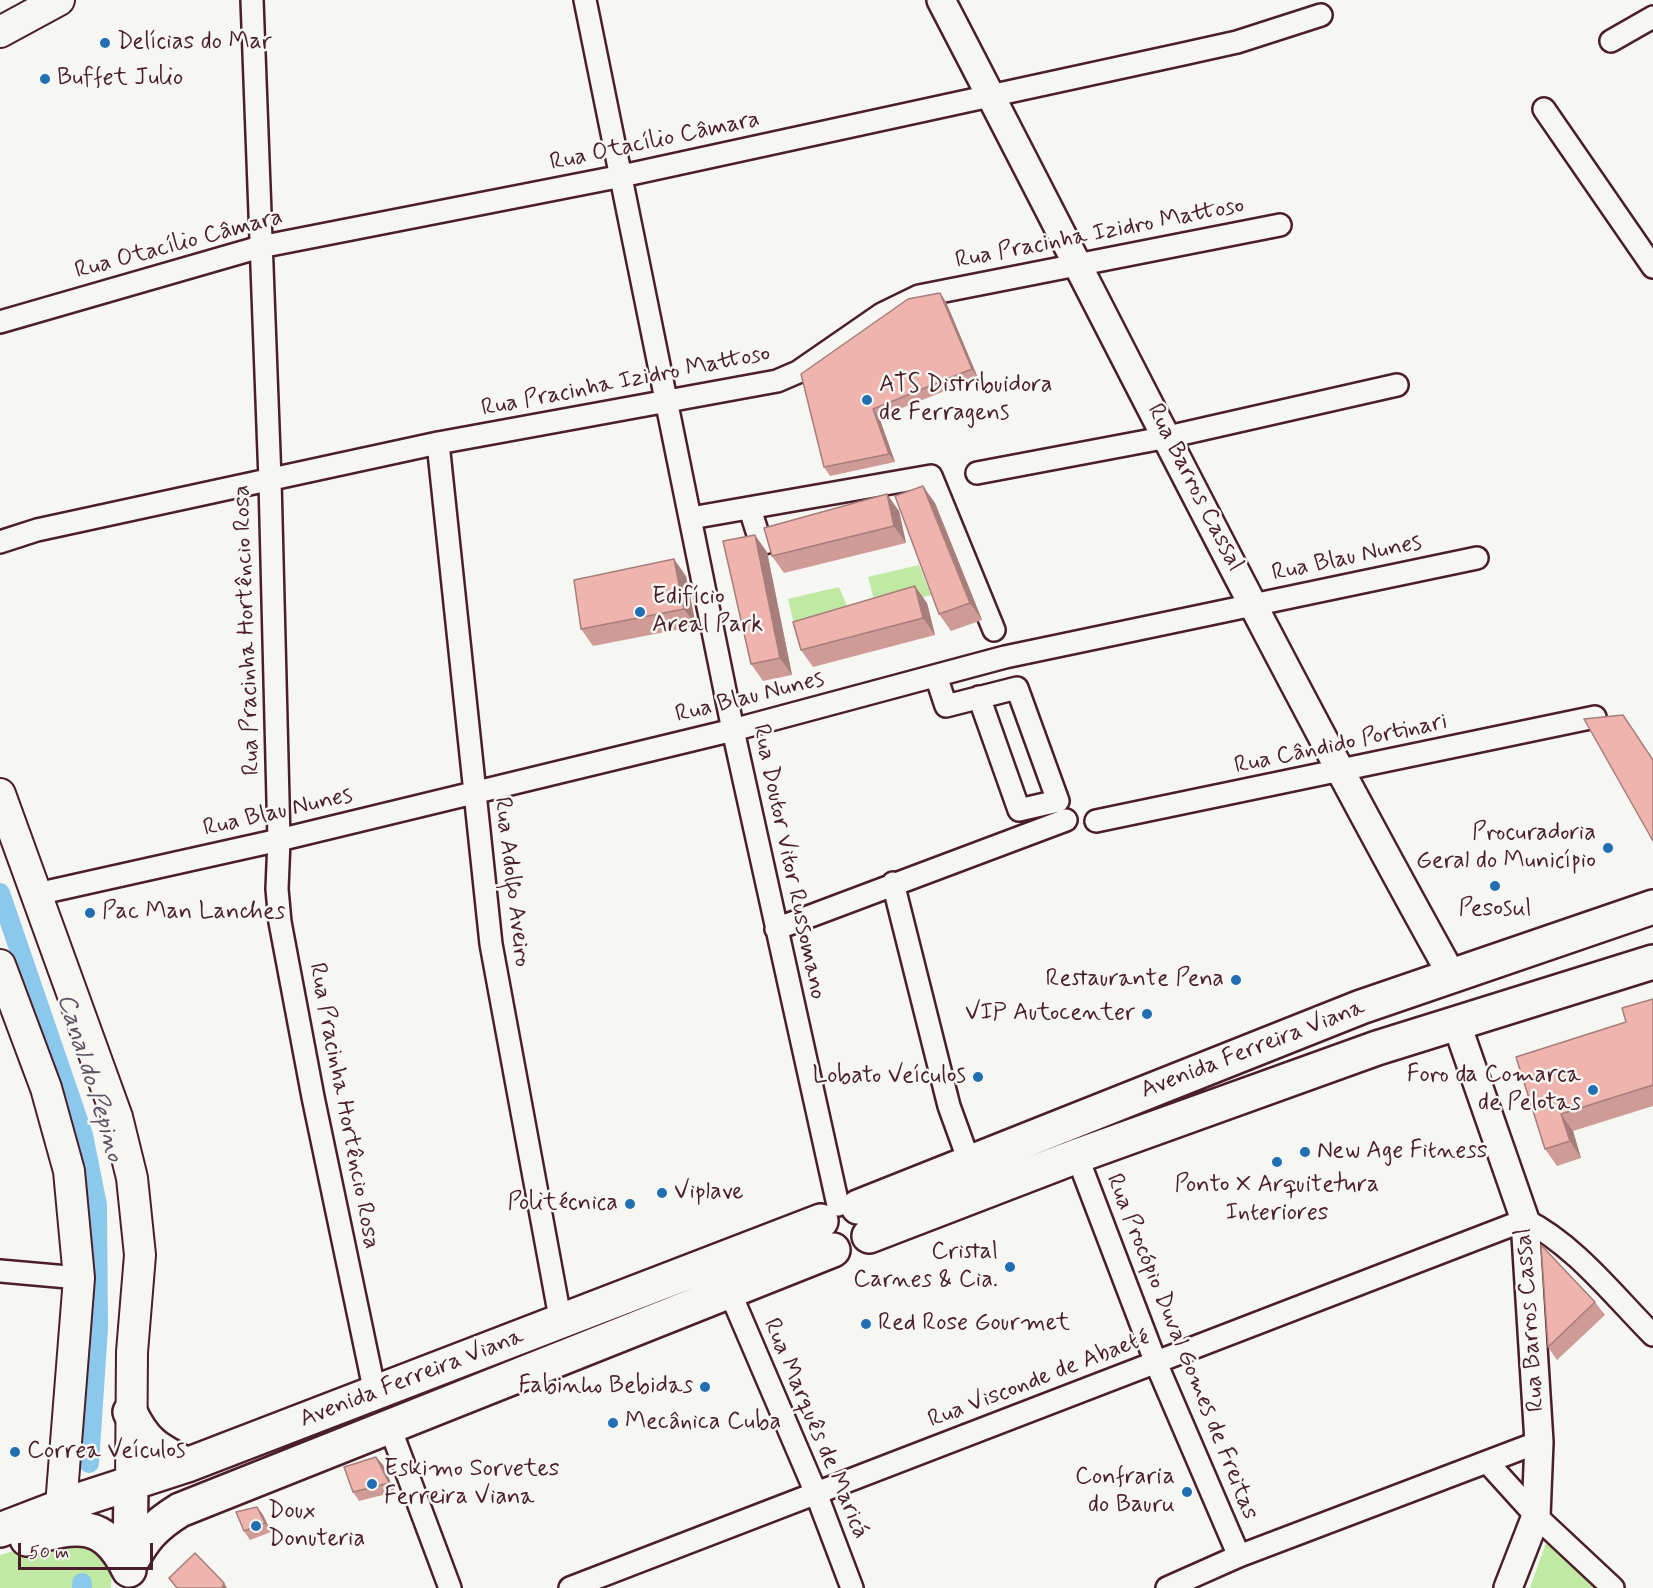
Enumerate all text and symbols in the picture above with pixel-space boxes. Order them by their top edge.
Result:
place label: Delícias do Mar [117,29,272,57]
marker: Delícias do Mar [98,36,112,50]
place label: Buffet Julio [57,65,183,93]
marker: Buffet Julio [38,72,52,86]
street label: Rua Otacílio Câmara [547,106,763,178]
street label: Rua Pracinha Izidro Mattoso [953,192,1247,276]
street label: Rua Otacílio Câmara [72,203,286,287]
street label: Rua Pracinha Izidro Mattoso [479,340,773,424]
place label: ATS Distribuidora de Ferragens [879,372,1052,428]
marker: ATS Distribuidora de Ferragens [860,393,874,407]
street label: Rua Barros Cassal [1139,400,1249,576]
street label: Rua Pracinha Hortêncio Rosa [229,484,267,776]
street label: Rua Blau Nunes [1270,529,1424,589]
place label: Edifício Areal Park [652,584,763,640]
marker: Edifício Areal Park [633,605,647,619]
street label: Rua Blau Nunes [673,666,827,730]
street label: Rua Cândido Portinari [1232,708,1450,782]
street label: Rua Doutor Vitor Russomano [745,722,831,1002]
street label: Rua Blau Nunes [201,782,355,844]
street label: Rua Adolfo Aveiro [486,795,536,969]
place label: Procuradoria Geral do Município [1416,820,1596,876]
marker: Procuradoria Geral do Município [1601,841,1615,855]
marker: Pesosul [1488,879,1502,893]
place label: Pesosul [1458,896,1532,924]
place label: Pac Man Lanches [102,899,285,927]
marker: Pac Man Lanches [83,906,97,920]
street label: Rua Pracinha Hortêncio Rosa [301,960,385,1252]
place label: Restaurante Pena [1046,966,1224,994]
marker: Restaurante Pena [1229,973,1243,987]
water label: Canal do Pepino [49,990,129,1166]
street label: Avenida Ferreira Viana [1137,994,1369,1106]
place label: VIP Autocenter [965,1000,1135,1028]
marker: VIP Autocenter [1140,1007,1154,1021]
place label: Foro da Comarca de Pelotas [1407,1062,1581,1118]
place label: Lobato Veículos [812,1063,966,1091]
marker: Lobato Veículos [971,1070,985,1084]
marker: Foro da Comarca de Pelotas [1586,1083,1600,1097]
place label: New Age Fitness [1317,1138,1488,1166]
marker: New Age Fitness [1298,1145,1312,1159]
marker: Ponto X Arquitetura Interiores [1270,1155,1284,1169]
street label: Rua Procópio Duval Gomes de Freitas [1098,1170,1264,1524]
place label: Ponto X Arquitetura Interiores [1175,1172,1379,1228]
place label: Viplave [674,1179,744,1207]
marker: Viplave [655,1186,669,1200]
place label: Politécnica [508,1190,618,1218]
marker: Politécnica [623,1197,637,1211]
street label: Rua Barros Cassal [1510,1227,1552,1413]
place label: Cristal Carnes & Cia. [853,1239,998,1295]
marker: Cristal Carnes & Cia. [1003,1260,1017,1274]
place label: Red Rose Gourmet [878,1310,1070,1338]
street label: Rua Marquês de Maricá [756,1315,874,1543]
marker: Red Rose Gourmet [859,1317,873,1331]
street label: Avenida Ferreira Viana [296,1323,528,1435]
street label: Rua Visconde de Abaeté [924,1324,1154,1436]
place label: Fabinho Bebidas [519,1373,693,1401]
marker: Fabinho Bebidas [698,1380,712,1394]
place label: Mecânica Cuba [625,1409,781,1437]
marker: Mecânica Cuba [606,1416,620,1430]
place label: Correa Veículos [27,1438,185,1466]
marker: Correa Veículos [8,1445,22,1459]
place label: Eskimo Sorvetes Ferreira Viana [384,1456,559,1512]
place label: Confraria do Bauru [1075,1464,1175,1520]
marker: Eskimo Sorvetes Ferreira Viana [365,1477,379,1491]
marker: Confraria do Bauru [1180,1485,1194,1499]
place label: Doux Donuteria [268,1498,365,1554]
marker: Doux Donuteria [249,1519,263,1533]
scale bar [21,1531,156,1569]
text: 50 m [29,1541,69,1565]

